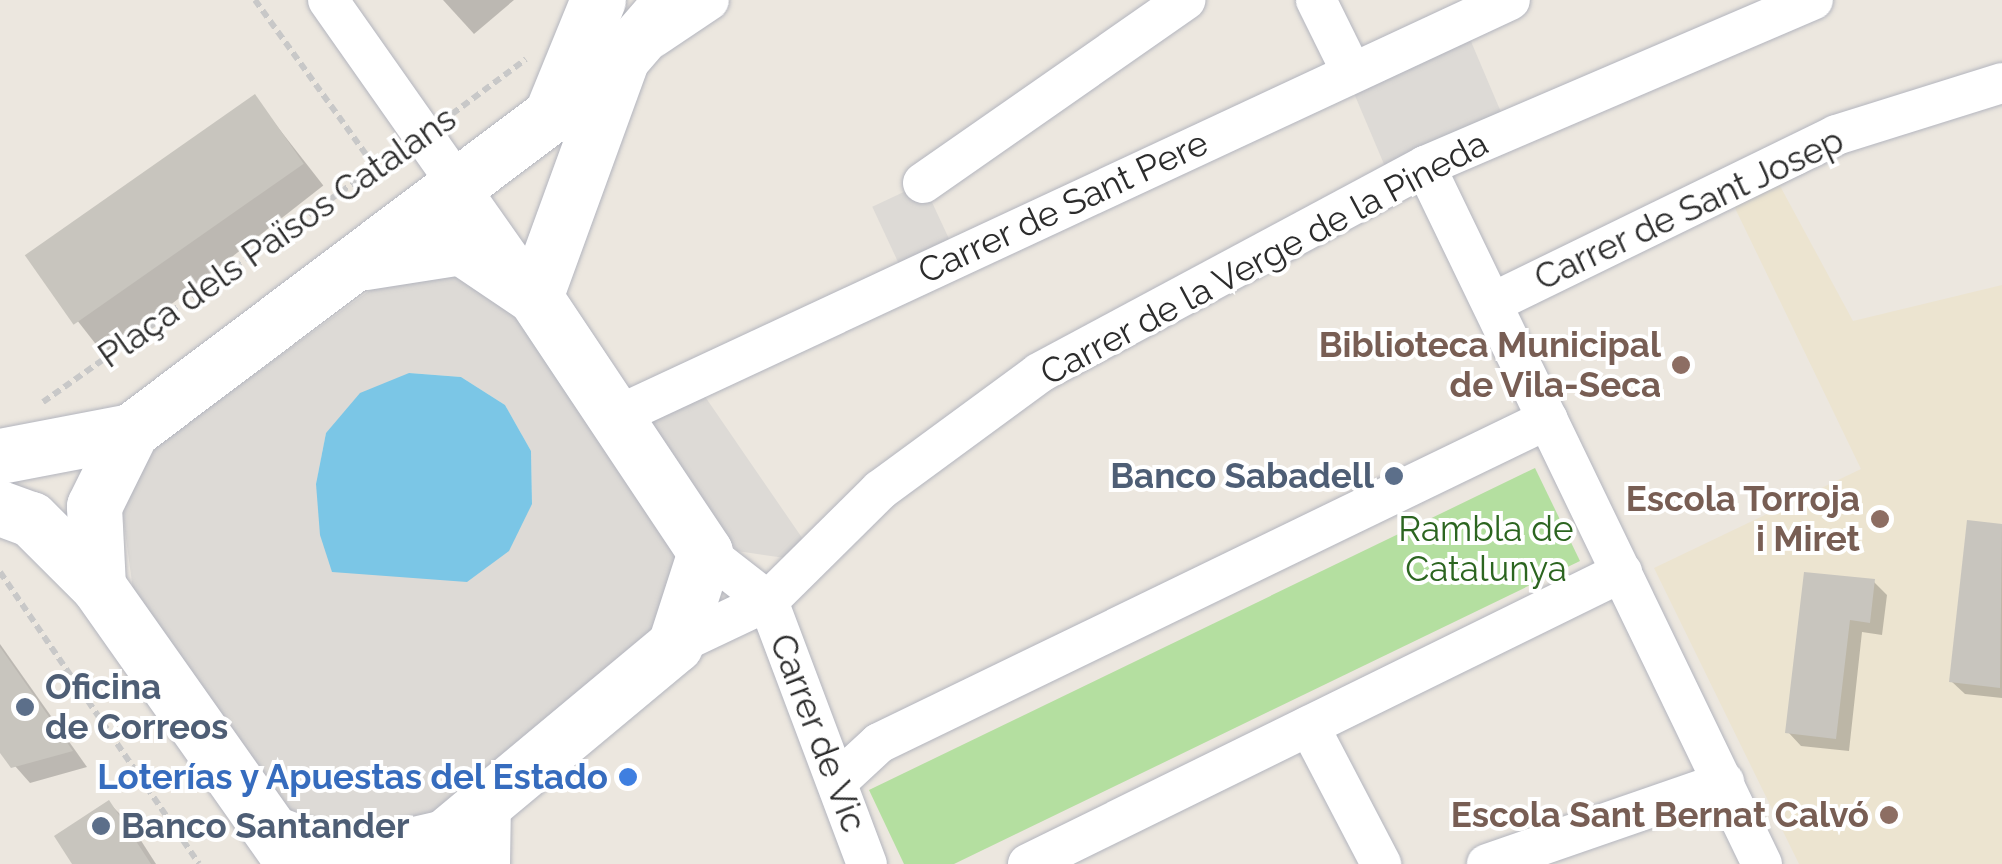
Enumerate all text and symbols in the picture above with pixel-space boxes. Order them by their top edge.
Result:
street label: Plaça dels Països Catalans [90,97,464,377]
street label: Carrer de Sant Josep [1527,119,1851,299]
street label: Carrer de Sant Pere [911,121,1215,293]
street label: Carrer de la Verge de la Pineda [1032,122,1496,394]
place label: Biblioteca Municipal de Vila-Seca [1319,324,1661,406]
marker: Biblioteca Municipal de Vila-Seca [1670,354,1692,376]
place label: Banco Sabadell [1110,455,1374,497]
marker: Banco Sabadell [1383,465,1405,487]
place label: Escola Torroja i Miret [1625,478,1860,560]
park label: Rambla de Catalunya [1398,508,1574,590]
marker: Escola Torroja i Miret [1869,508,1891,530]
street label: Carrer de Vic [761,627,875,839]
place label: Oficina de Correos [45,666,228,748]
marker: Oficina de Correos [14,696,36,718]
place label: Loterías y Apuestas del Estado [93,756,608,798]
marker: Loterías y Apuestas del Estado [617,766,639,788]
place label: Escola Sant Bernat Calvó [1451,794,1869,836]
marker: Escola Sant Bernat Calvó [1878,804,1900,826]
place label: Banco Santander [121,805,409,847]
marker: Banco Santander [90,815,112,837]

